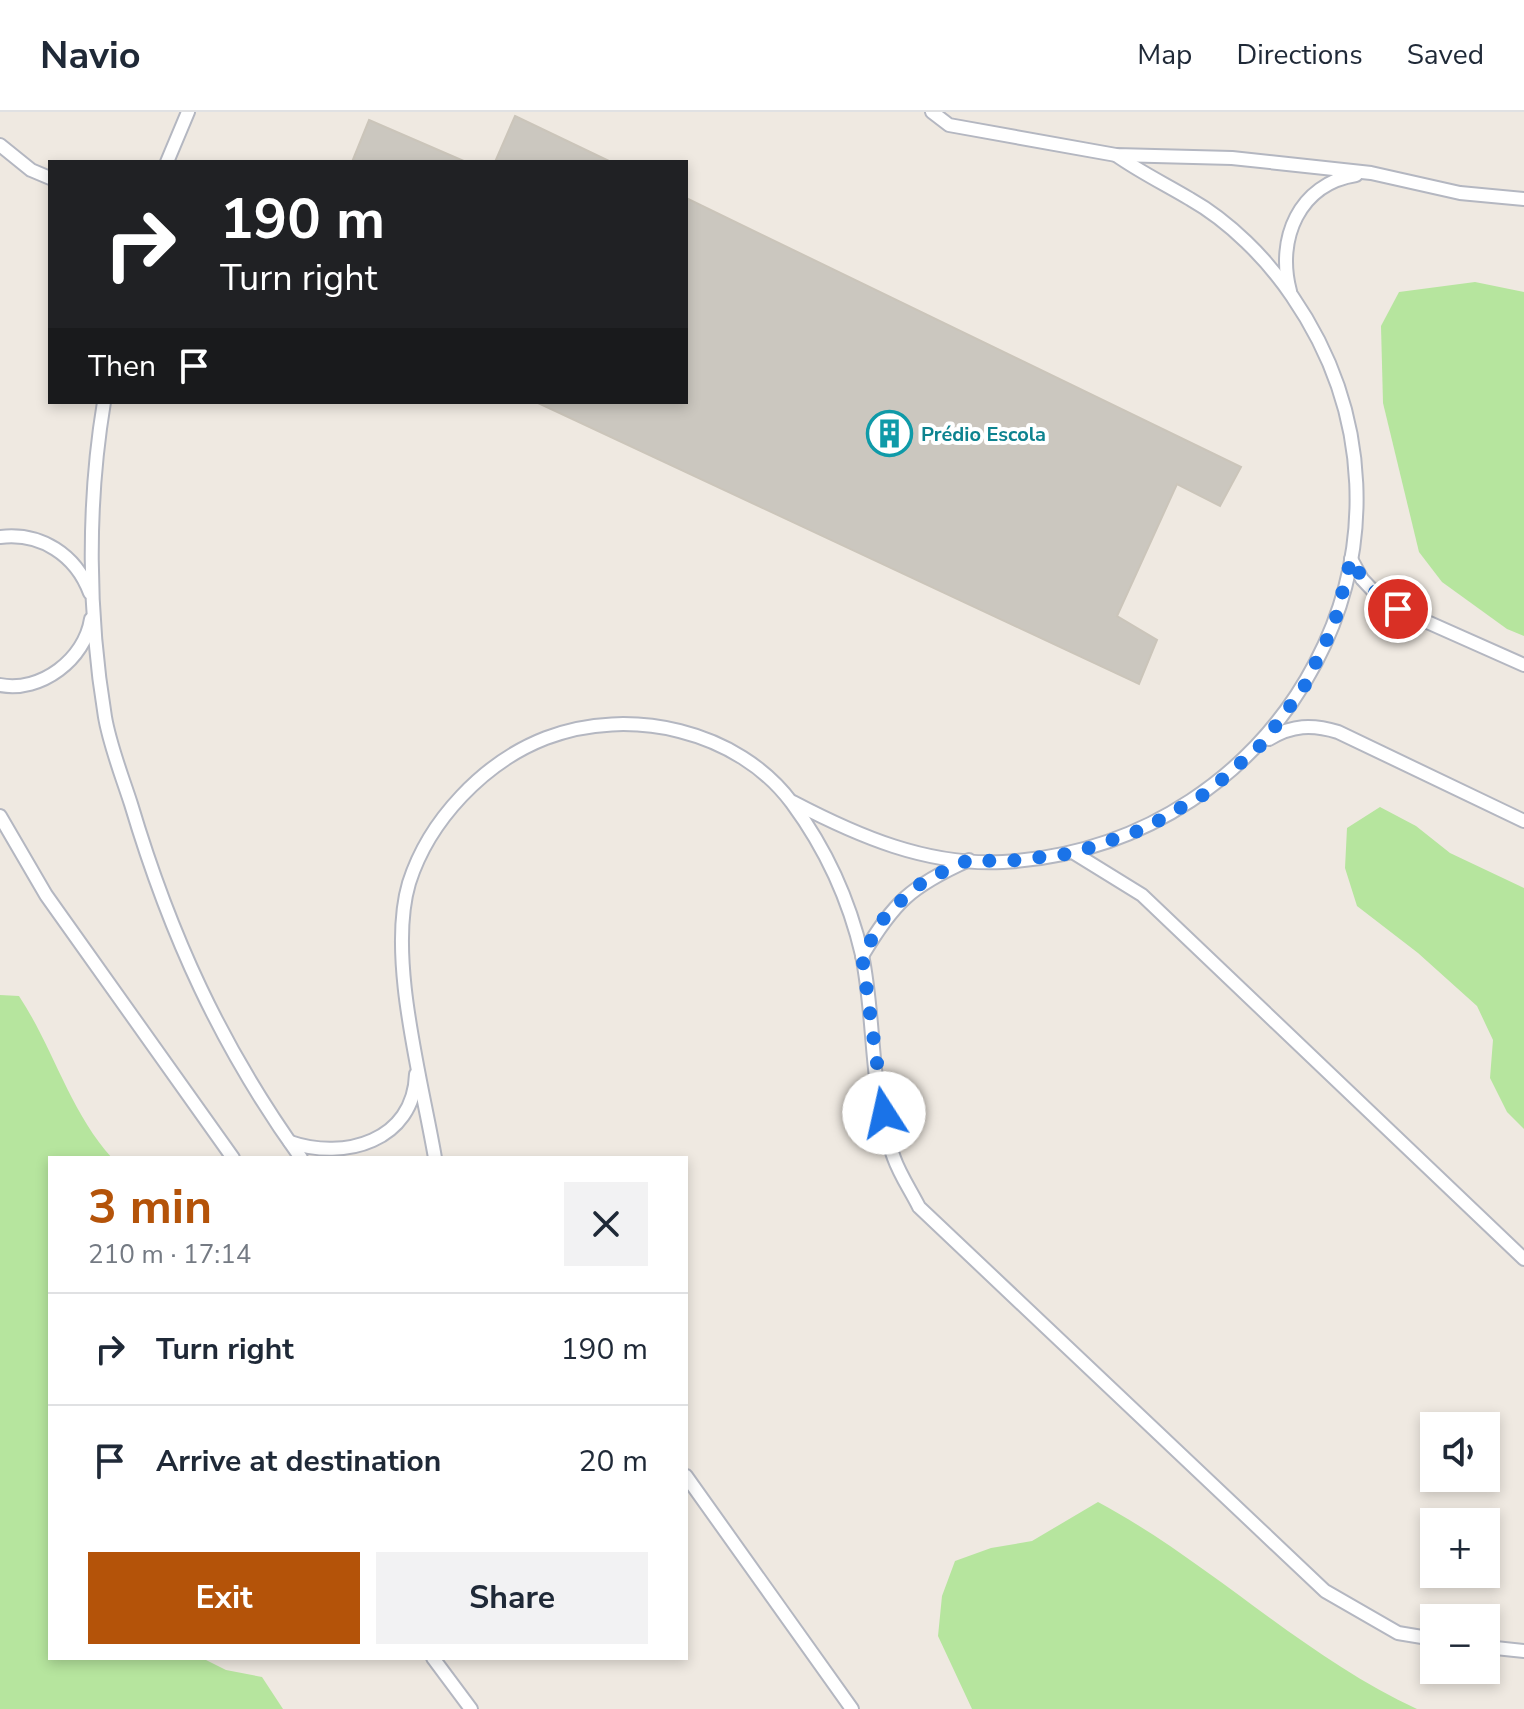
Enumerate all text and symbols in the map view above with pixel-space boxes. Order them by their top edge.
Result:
text: Navio [40,30,141,81]
text: Map [1137,36,1192,74]
text: Directions [1236,36,1363,74]
text: Saved [1407,36,1484,74]
text: 190 m [220,181,385,258]
icon: right [88,192,192,296]
text: Turn right [220,254,377,303]
icon: arrive [172,344,216,388]
text: Then [88,346,156,387]
building icon: Prédio Escola [866,410,914,458]
place label: Prédio Escola [921,421,1046,448]
pin [1364,575,1432,643]
icon: arrive [1376,587,1420,631]
position arrow [842,1071,926,1155]
text: 3 min [88,1174,212,1240]
button: close [564,1182,648,1266]
text: 210 m · 17:14 [88,1237,251,1272]
icon: right [88,1327,132,1371]
text: Turn right [156,1329,294,1370]
text: 190 m [561,1329,648,1370]
map controls [1420,1412,1500,1684]
button: sound [1420,1412,1500,1492]
icon: arrive [88,1439,132,1483]
text: Arrive at destination [156,1441,441,1482]
text: 20 m [579,1441,648,1482]
button: + [1420,1508,1500,1588]
button: Exit [88,1552,360,1644]
button: Share [376,1552,648,1644]
button: − [1420,1604,1500,1684]

